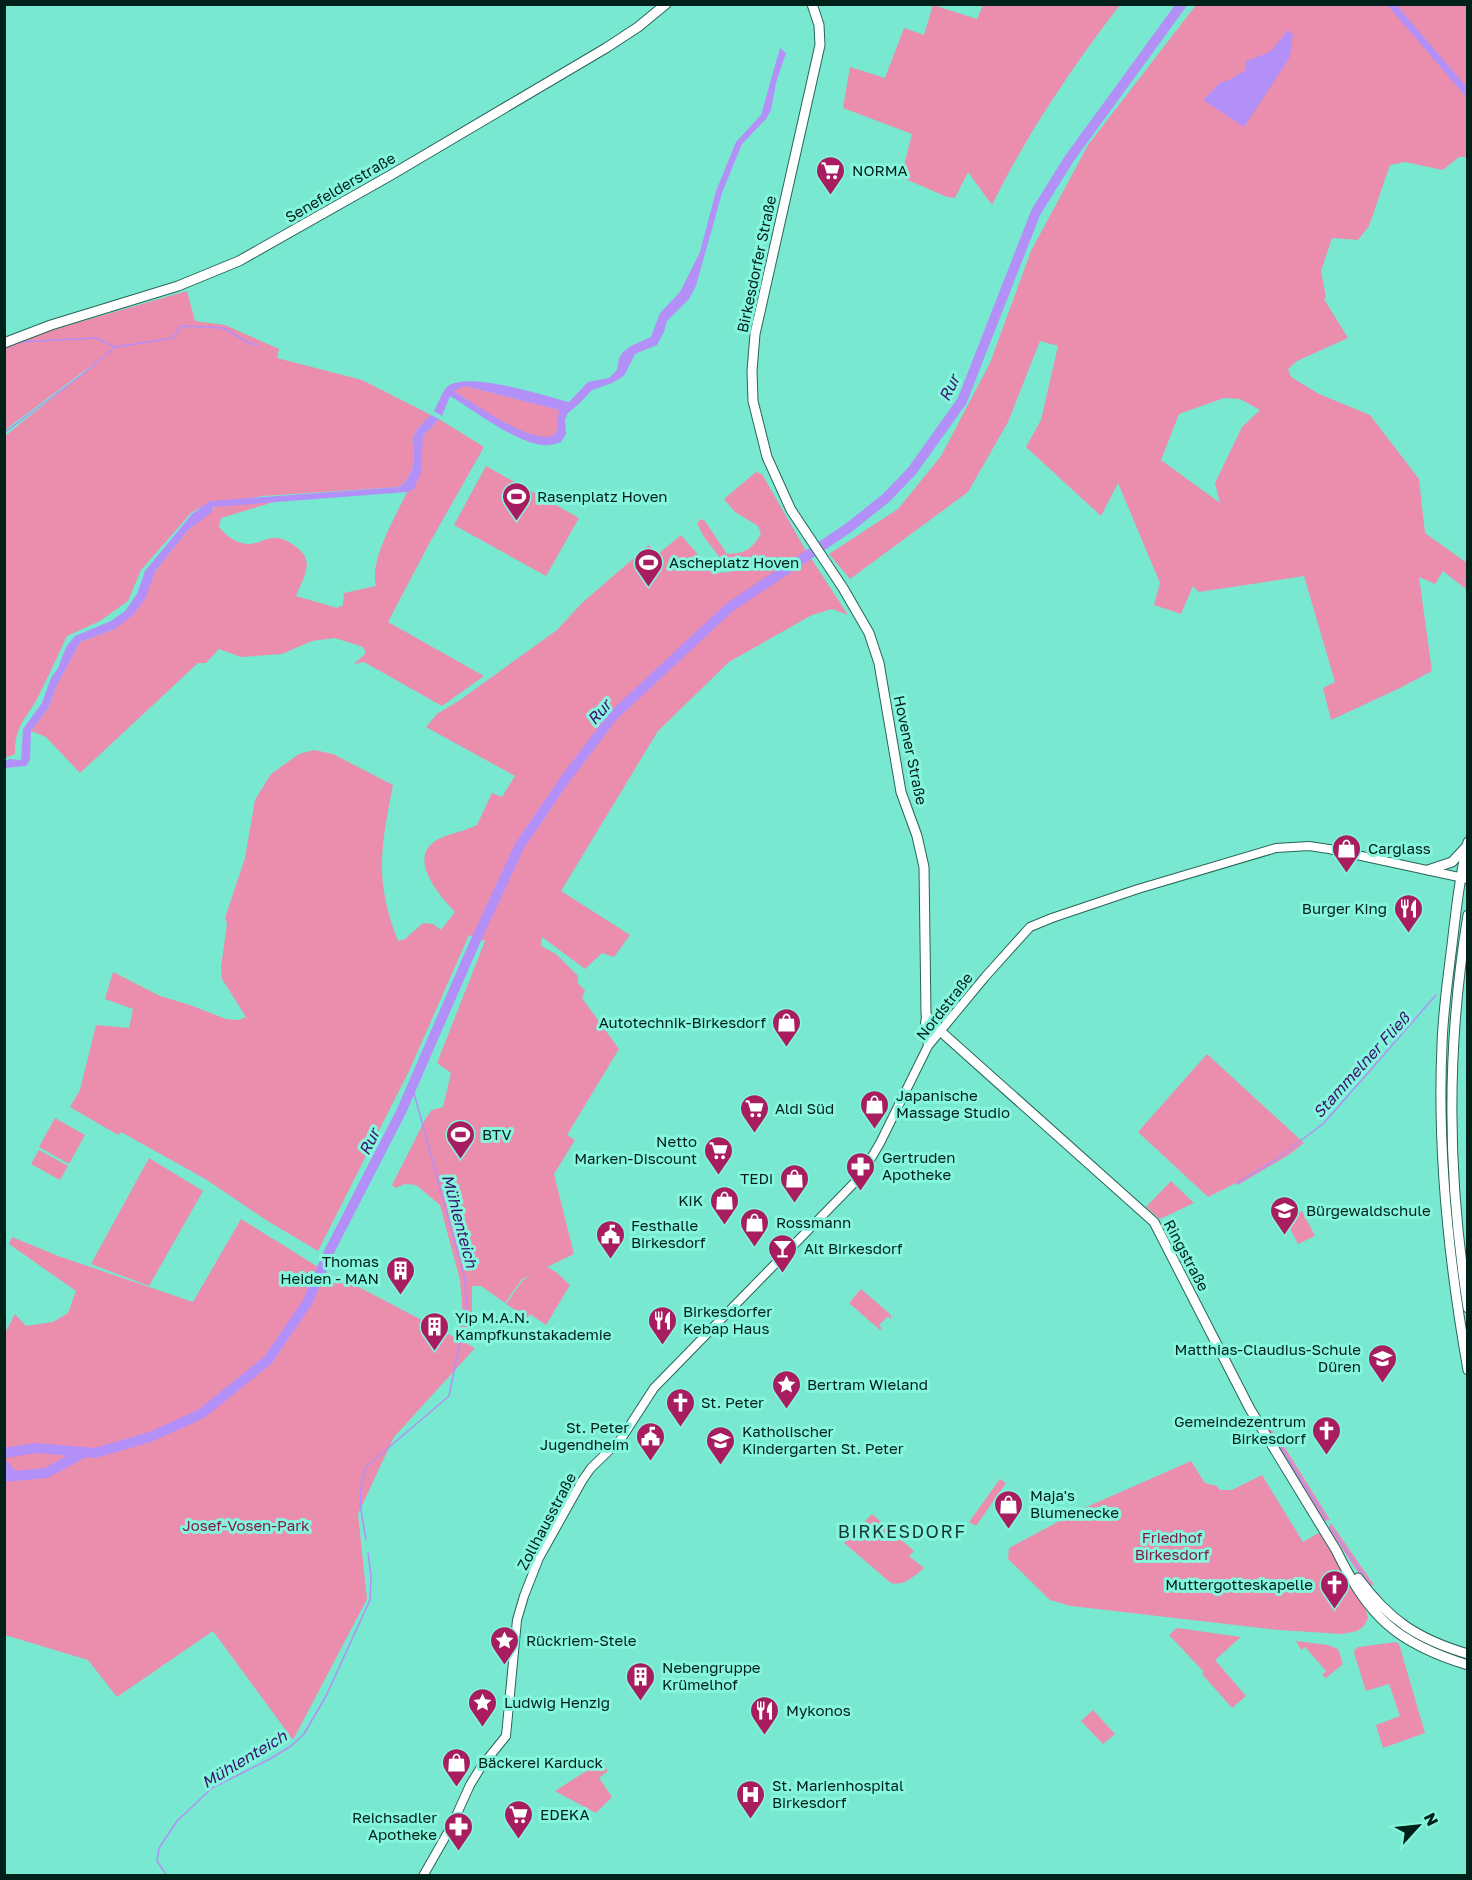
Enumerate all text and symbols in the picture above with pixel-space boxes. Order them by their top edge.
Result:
street label: Senefelderstraße [282,148,398,226]
supermarket icon: NORMA [815,154,847,196]
place label: NORMA [852,161,908,179]
street label: Birkesdorfer Straße [733,194,779,334]
water label: Rur [934,369,965,404]
sports icon: Rasenplatz Hoven [500,480,532,522]
place label: Rasenplatz Hoven [537,487,668,505]
sports icon: Ascheplatz Hoven [632,546,664,588]
place label: Ascheplatz Hoven [669,553,799,571]
water label: Rur [583,693,617,729]
street label: Hovener Straße [891,694,931,807]
shop icon: Carglass [1331,832,1363,874]
place label: Carglass [1368,839,1431,857]
restaurant icon: Burger King [1392,892,1424,934]
place label: Burger King [1302,899,1387,917]
street label: Nordstraße [912,968,976,1043]
shop icon: Autotechnik-Birkesdorf [771,1006,803,1048]
water label: Stammelner Fließ [1308,1007,1415,1122]
place label: Autotechnik-Birkesdorf [599,1013,767,1031]
place label: Japanische Massage Studio [896,1086,1010,1121]
shop icon: Japanische Massage Studio [859,1088,891,1130]
supermarket icon: Aldi Süd [738,1092,770,1134]
place label: Aldi Süd [775,1099,834,1117]
sports icon: BTV [445,1118,477,1160]
water label: Rur [354,1123,385,1158]
place label: BTV [482,1125,512,1143]
place label: Netto Marken-Discount [574,1132,697,1167]
supermarket icon: Netto Marken-Discount [702,1134,734,1176]
place label: Gertruden Apotheke [882,1148,956,1183]
pharmacy icon: Gertruden Apotheke [845,1150,877,1192]
shop icon: TEDi [778,1162,810,1204]
place label: TEDi [740,1169,773,1187]
water label: Mühlenteich [438,1172,482,1271]
shop icon: KiK [708,1184,740,1226]
place label: KiK [678,1191,703,1209]
school or university icon: Bürgewaldschule [1269,1194,1301,1236]
place label: Bürgewaldschule [1306,1201,1431,1219]
shop icon: Rossmann [739,1206,771,1248]
place label: Rossmann [776,1213,851,1231]
place label: Festhalle Birkesdorf [631,1216,706,1251]
street label: Ringstraße [1161,1216,1213,1294]
public building icon: Festhalle Birkesdorf [594,1218,626,1260]
bar icon: Alt Birkesdorf [767,1232,799,1274]
place label: Alt Birkesdorf [804,1239,903,1257]
place label: Thomas Heiden - MAN [280,1252,379,1287]
building icon: Thomas Heiden - MAN [384,1254,416,1296]
place label: Birkesdorfer Kebap Haus [683,1302,772,1337]
restaurant icon: Birkesdorfer Kebap Haus [646,1304,678,1346]
place label: Yip M.A.N. Kampfkunstakademie [455,1308,612,1343]
building icon: Yip M.A.N. Kampfkunstakademie [418,1310,450,1352]
place label: Matthias-Claudius-Schule Düren [1175,1340,1361,1375]
school or university icon: Matthias-Claudius-Schule Düren [1366,1342,1398,1384]
place icon: Bertram Wieland [770,1368,802,1410]
place label: Bertram Wieland [807,1375,928,1393]
church icon: St. Peter [664,1386,696,1428]
place label: St. Peter [701,1393,764,1411]
place label: Gemeindezentrum Birkesdorf [1174,1412,1307,1447]
church icon: Gemeindezentrum Birkesdorf [1311,1414,1343,1456]
place label: St. Peter Jugendheim [540,1418,629,1453]
public building icon: St. Peter Jugendheim [634,1420,666,1462]
place label: Katholischer Kindergarten St. Peter [742,1422,904,1457]
school or university icon: Katholischer Kindergarten St. Peter [705,1424,737,1466]
street label: Zollhausstraße [513,1469,579,1573]
place label: Maja's Blumenecke [1030,1486,1119,1521]
shop icon: Maja's Blumenecke [993,1488,1025,1530]
park label: Josef-Vosen-Park [182,1516,310,1534]
district label: BIRKESDORF [838,1520,966,1542]
park label: Friedhof Birkesdorf [1135,1528,1210,1563]
church icon: Muttergotteskapelle [1318,1568,1350,1610]
place label: Muttergotteskapelle [1165,1575,1313,1593]
place icon: Rückriem-Stele [489,1624,521,1666]
place label: Rückriem-Stele [526,1631,637,1649]
place label: Nebengruppe Krümelhof [662,1658,761,1693]
building icon: Nebengruppe Krümelhof [625,1660,657,1702]
place icon: Ludwig Henzig [467,1686,499,1728]
place label: Ludwig Henzig [504,1693,610,1711]
restaurant icon: Mykonos [749,1694,781,1736]
place label: Mykonos [786,1701,851,1719]
water label: Mühlenteich [198,1725,291,1792]
shop icon: Bäckerei Karduck [441,1746,473,1788]
place label: Bäckerei Karduck [478,1753,604,1771]
place label: St. Marienhospital Birkesdorf [772,1776,904,1811]
hospital icon: St. Marienhospital Birkesdorf [735,1778,767,1820]
north arrow [1388,1796,1448,1856]
supermarket icon: EDEKA [503,1798,535,1840]
place label: EDEKA [540,1805,590,1823]
place label: Reichsadler Apotheke [352,1808,437,1843]
text: N [1420,1809,1443,1829]
pharmacy icon: Reichsadler Apotheke [442,1810,474,1852]

